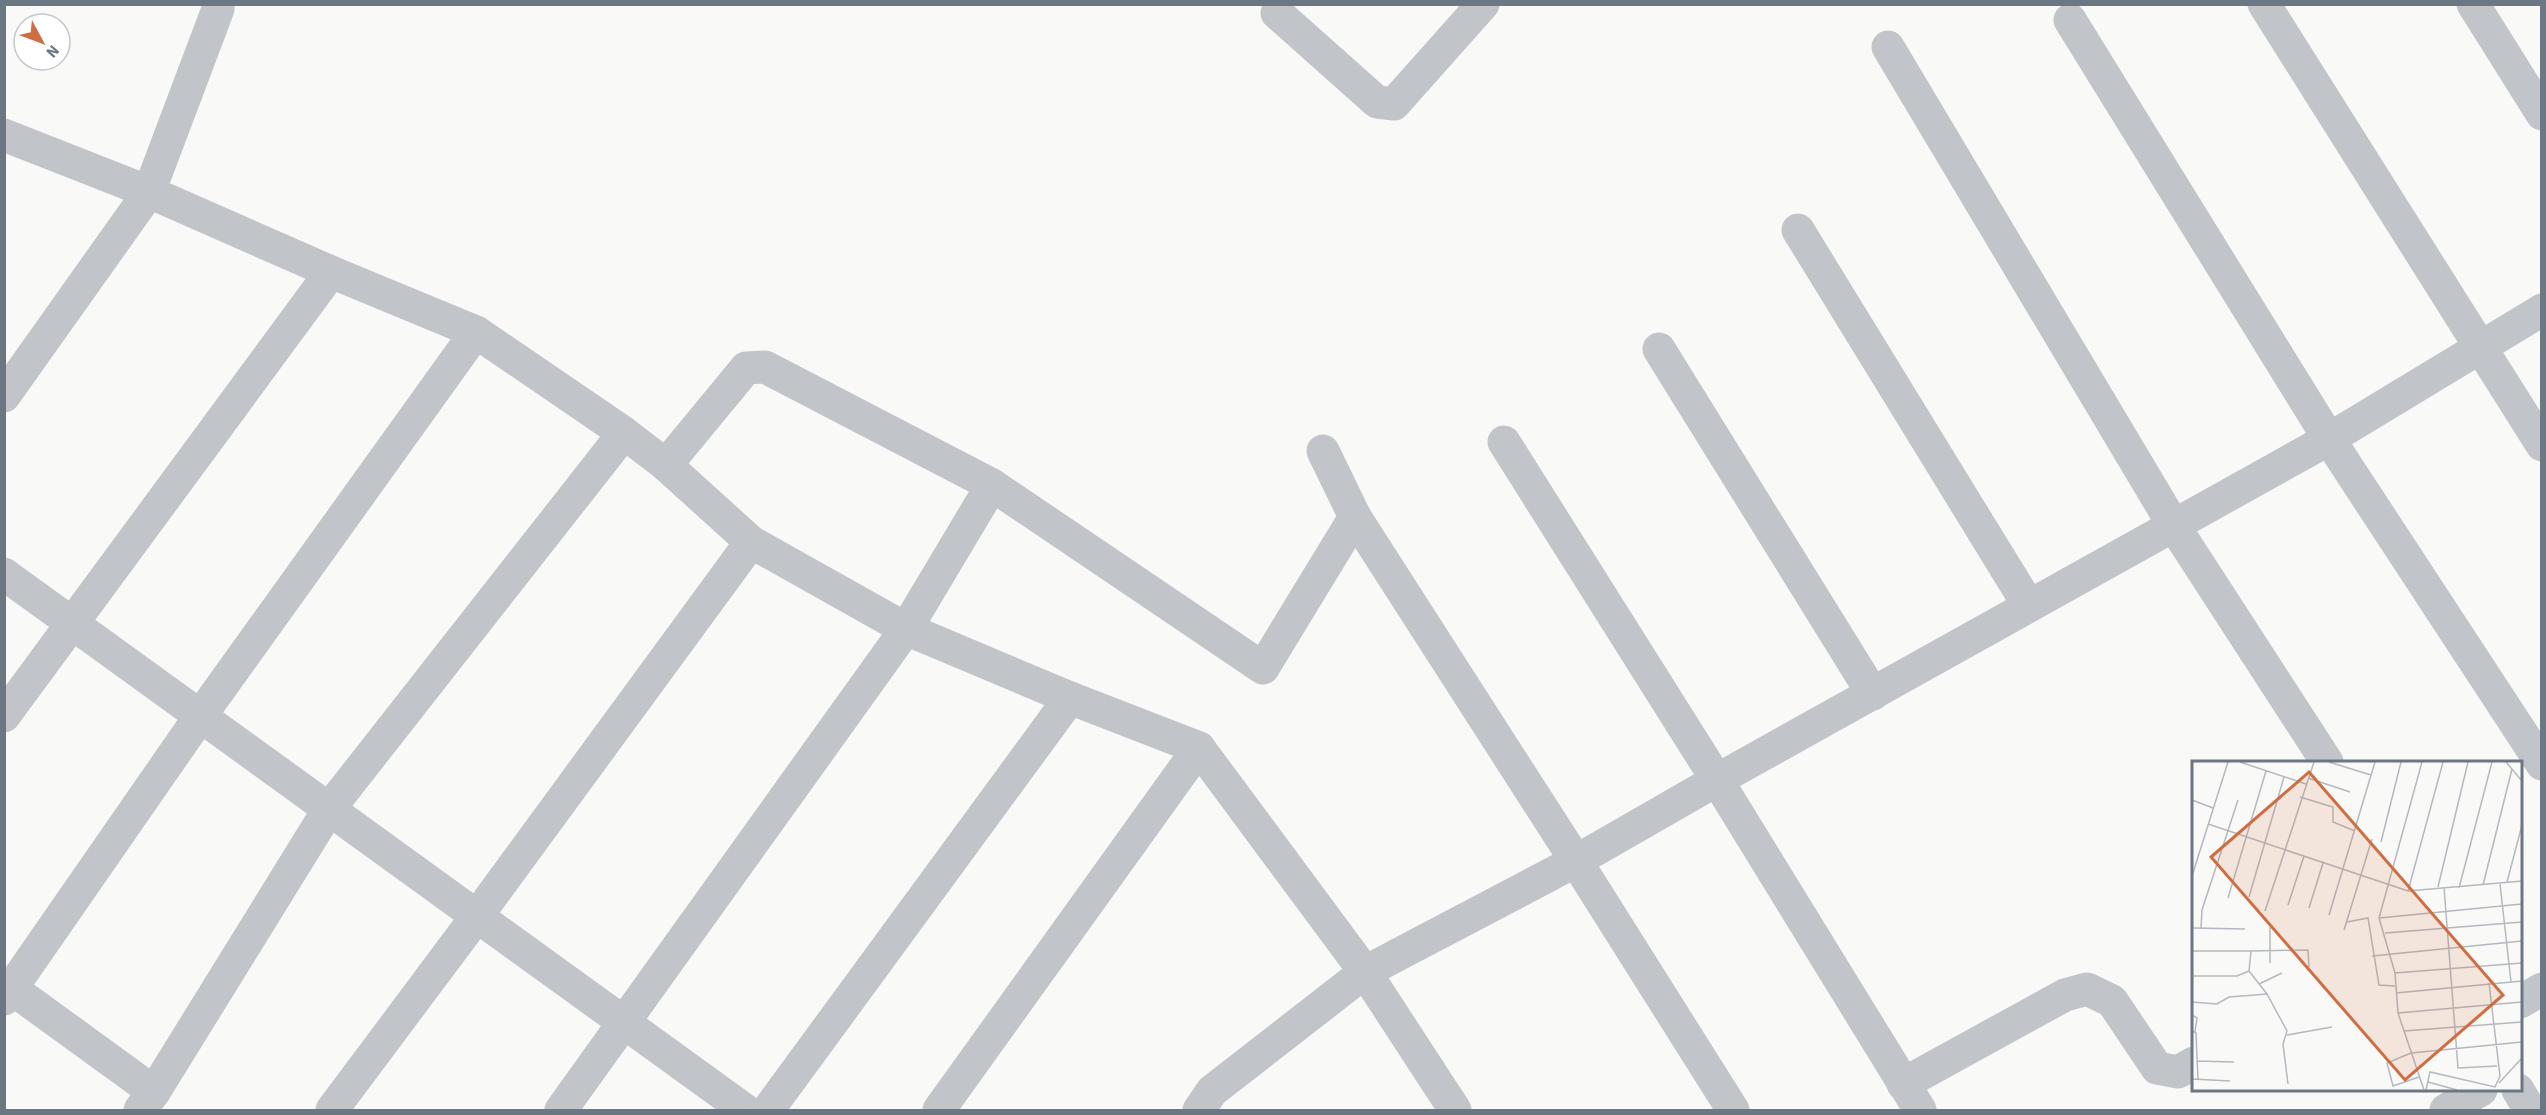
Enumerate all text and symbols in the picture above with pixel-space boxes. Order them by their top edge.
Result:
north arrow [12,12,72,72]
text: N [41,40,64,62]
inset map [2192,761,2522,1091]

